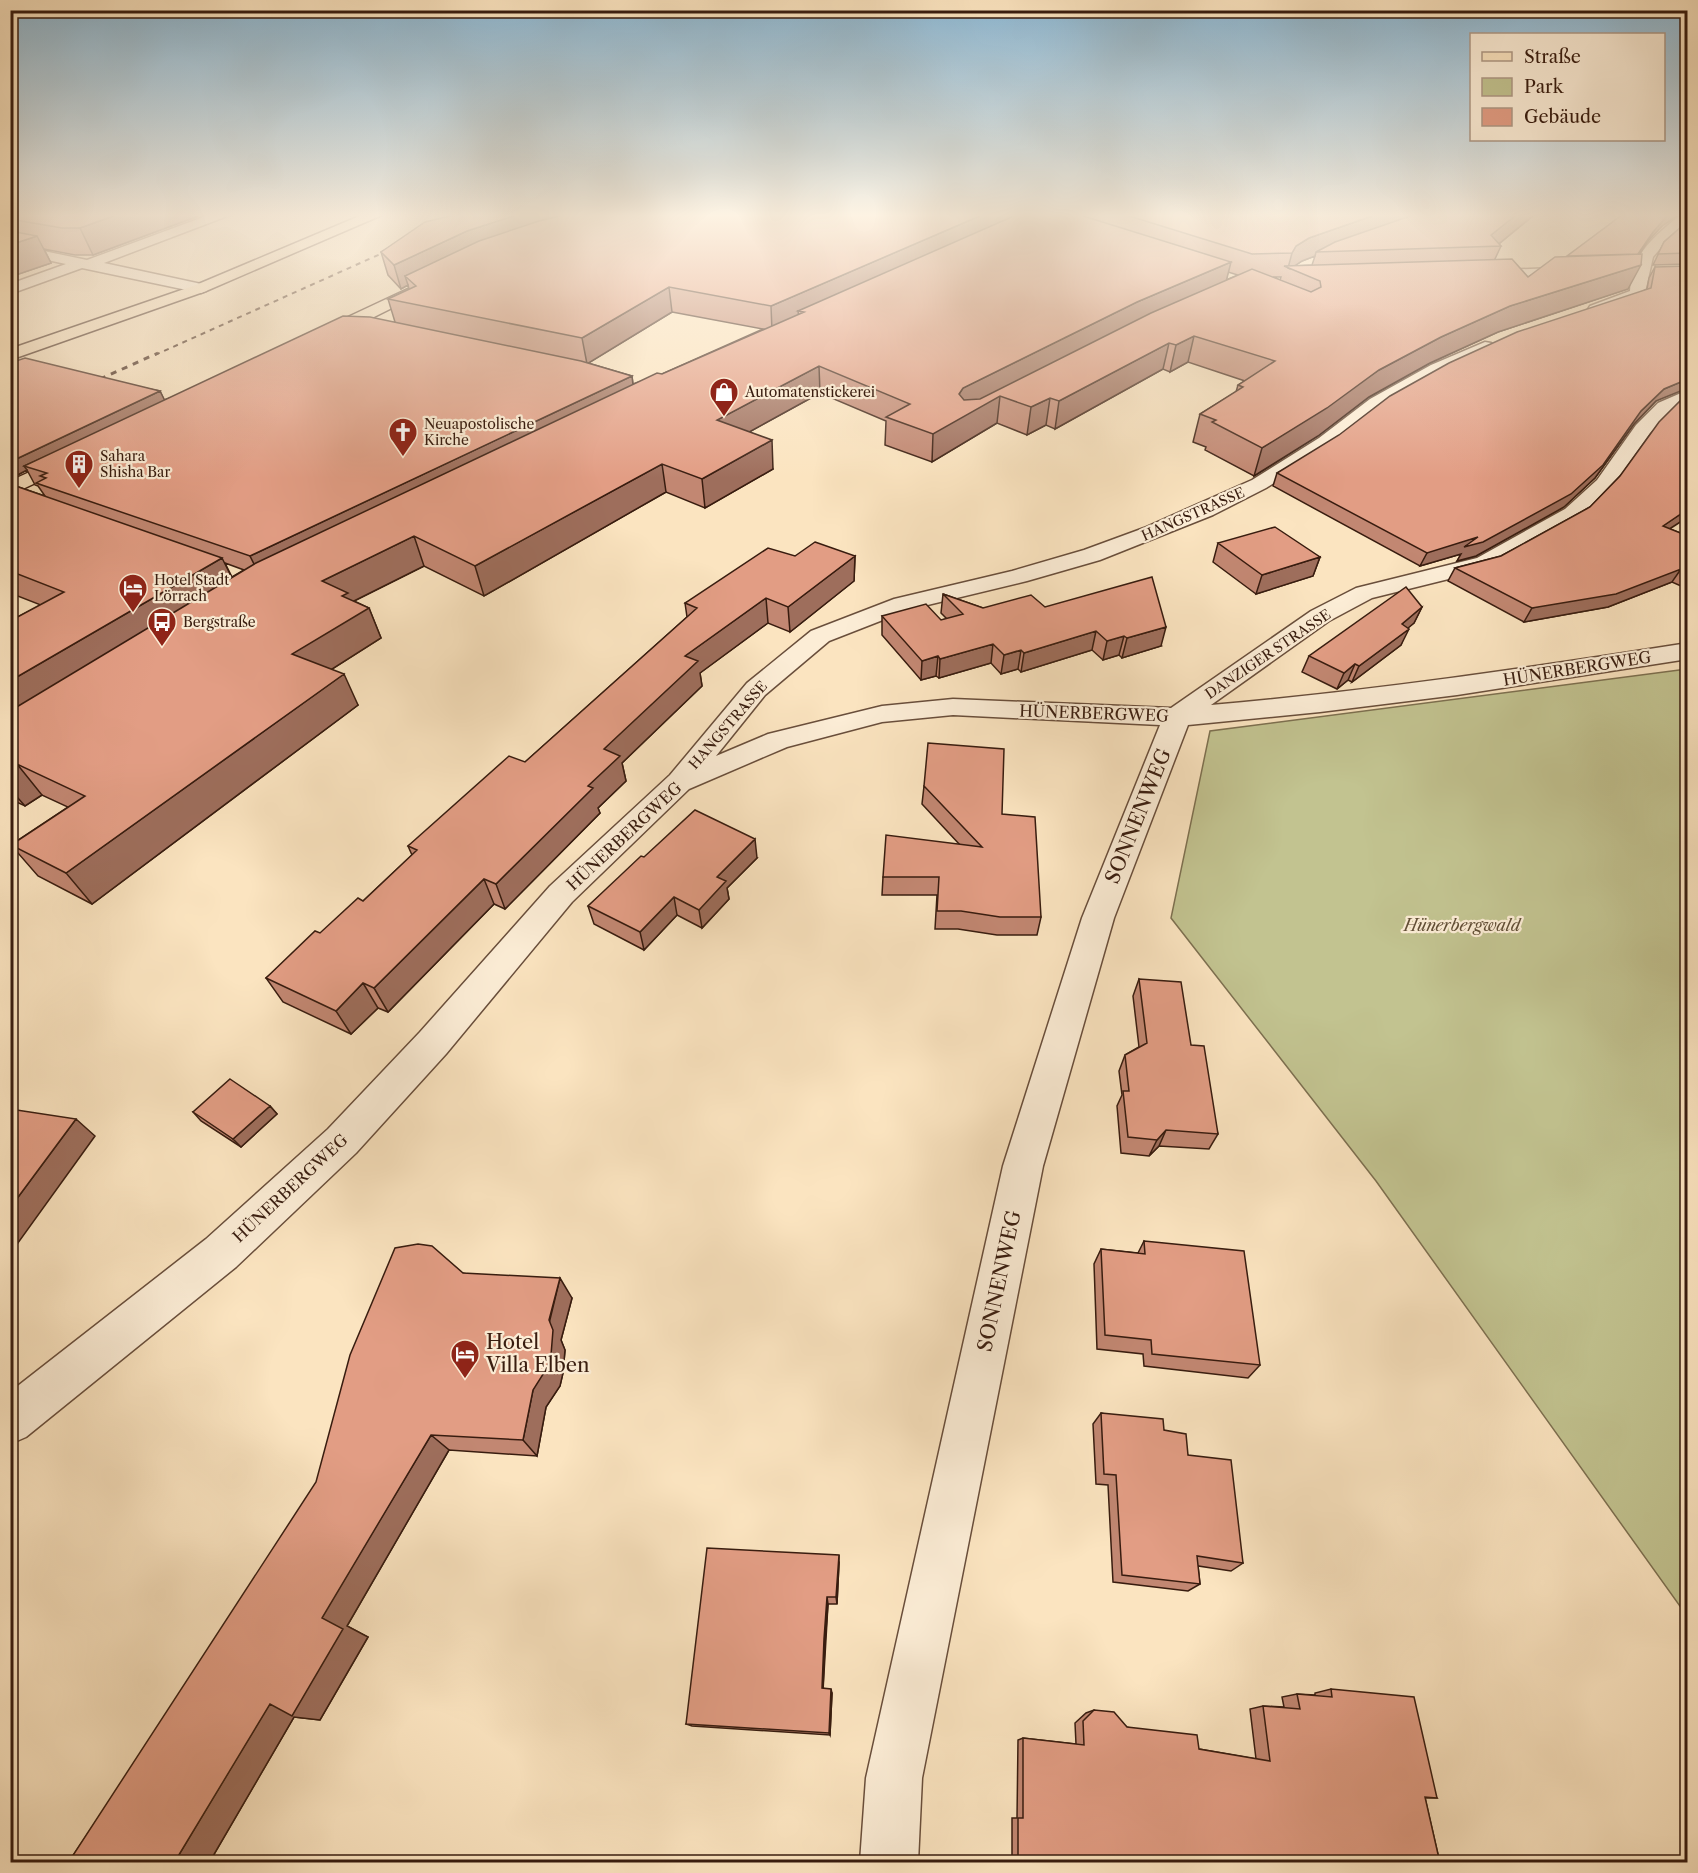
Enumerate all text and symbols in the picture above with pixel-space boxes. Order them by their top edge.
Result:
legend [1470,33,1665,141]
text: Straße [1524,46,1581,68]
text: Park [1524,76,1565,98]
text: Gebäude [1524,106,1601,128]
shop icon: Automatenstickerei [708,376,740,418]
place label: Automatenstickerei [744,383,875,401]
place label: Neuapostolische Kirche [424,415,534,449]
church icon: Neuapostolische Kirche [387,416,419,458]
place label: Sahara Shisha Bar [100,447,170,481]
building icon: Sahara Shisha Bar [63,448,95,490]
street label: HANGSTRASSE [1139,483,1247,545]
place label: Hotel Stadt Lörrach [154,571,229,605]
hotel icon: Hotel Stadt Lörrach [117,572,149,614]
street label: DANZIGER STRASSE [1202,605,1334,703]
bus stop icon: Bergstraße [146,606,178,648]
place label: Bergstraße [183,613,256,631]
street label: HÜNERBERGWEG [1501,646,1653,690]
street label: HANGSTRASSE [685,677,771,773]
street label: HÜNERBERGWEG [1019,700,1169,726]
street label: SONNENWEG [1100,745,1176,887]
street label: HÜNERBERGWEG [562,778,686,894]
park label: Hünerbergwald [1402,915,1522,935]
street label: HÜNERBERGWEG [228,1130,352,1246]
street label: SONNENWEG [972,1208,1026,1354]
place label: Hotel Villa Elben [485,1330,590,1377]
hotel icon: Hotel Villa Elben [449,1338,481,1380]

